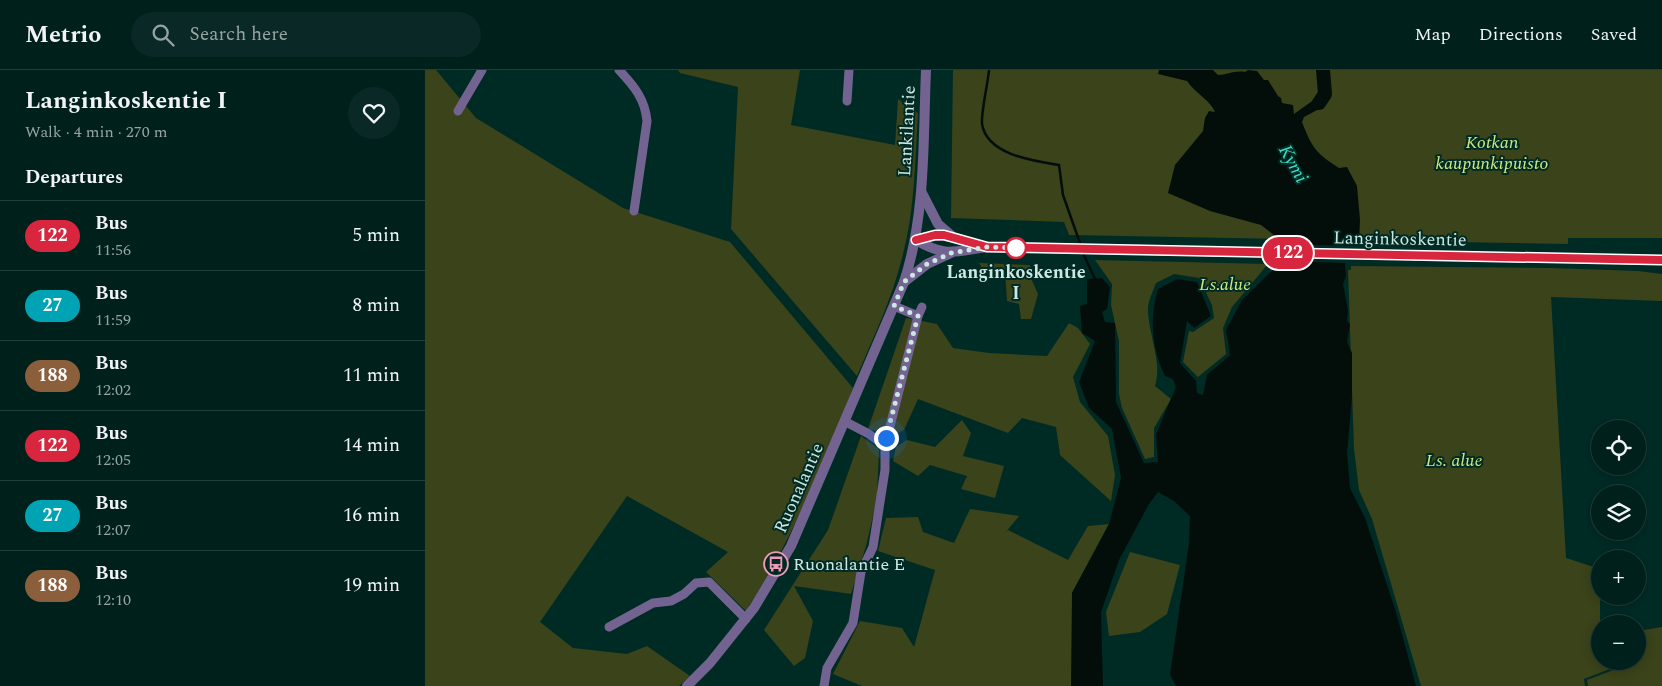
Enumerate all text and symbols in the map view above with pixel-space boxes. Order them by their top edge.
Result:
search box [131,12,481,57]
text: Metrio [25,17,101,53]
text: Search here [189,20,288,49]
icon: search [149,21,177,49]
text: Map [1415,21,1451,48]
text: Directions [1479,21,1563,48]
text: Saved [1591,21,1637,48]
text: Langinkoskentie I [25,83,227,119]
street label: Lankilantie [891,85,923,177]
button: heart [348,87,400,139]
text: Walk · 4 min · 270 m [25,120,168,144]
park label: Kotkan kaupunkipuisto [1436,129,1548,177]
water label: Kymi [1271,139,1315,189]
text: Departures [25,163,123,192]
text: Bus [95,209,128,238]
text: 5 min [352,221,400,250]
text: 122 [37,222,68,249]
street label: Langinkoskentie [1333,224,1467,254]
marker: Langinkoskentie I [1005,237,1027,259]
line badge: 122 [1259,237,1317,269]
text: 11:56 [95,238,131,262]
text: 122 [1273,239,1303,266]
place label: Langinkoskentie I [946,259,1086,307]
park label: Ls.alue [1199,271,1251,298]
text: Bus [95,279,128,308]
text: 8 min [352,291,400,320]
text: 27 [42,292,63,319]
text: 11:59 [95,308,131,332]
text: Bus [95,349,128,378]
text: 11 min [343,361,400,390]
text: 188 [37,362,68,389]
text: 12:02 [95,378,131,402]
text: Bus [95,419,128,448]
map controls [1591,420,1646,670]
button: locate [1591,420,1646,475]
your location [874,426,899,451]
text: 14 min [343,431,400,460]
text: 122 [37,432,68,459]
street label: Ruonalantie [767,439,831,537]
park label: Ls. alue [1426,447,1482,474]
text: 12:05 [95,448,131,472]
button: layers [1591,485,1646,540]
text: Bus [95,489,128,518]
text: 16 min [343,501,400,530]
text: 27 [42,502,63,529]
text: 12:07 [95,518,131,542]
button: + [1591,550,1646,605]
bus stop icon: Ruonalantie E [763,551,789,577]
place label: Ruonalantie E [793,551,905,578]
text: Bus [95,559,128,588]
text: 19 min [343,571,400,600]
text: 188 [37,572,68,599]
text: 12:10 [95,588,131,612]
button: − [1591,615,1646,670]

